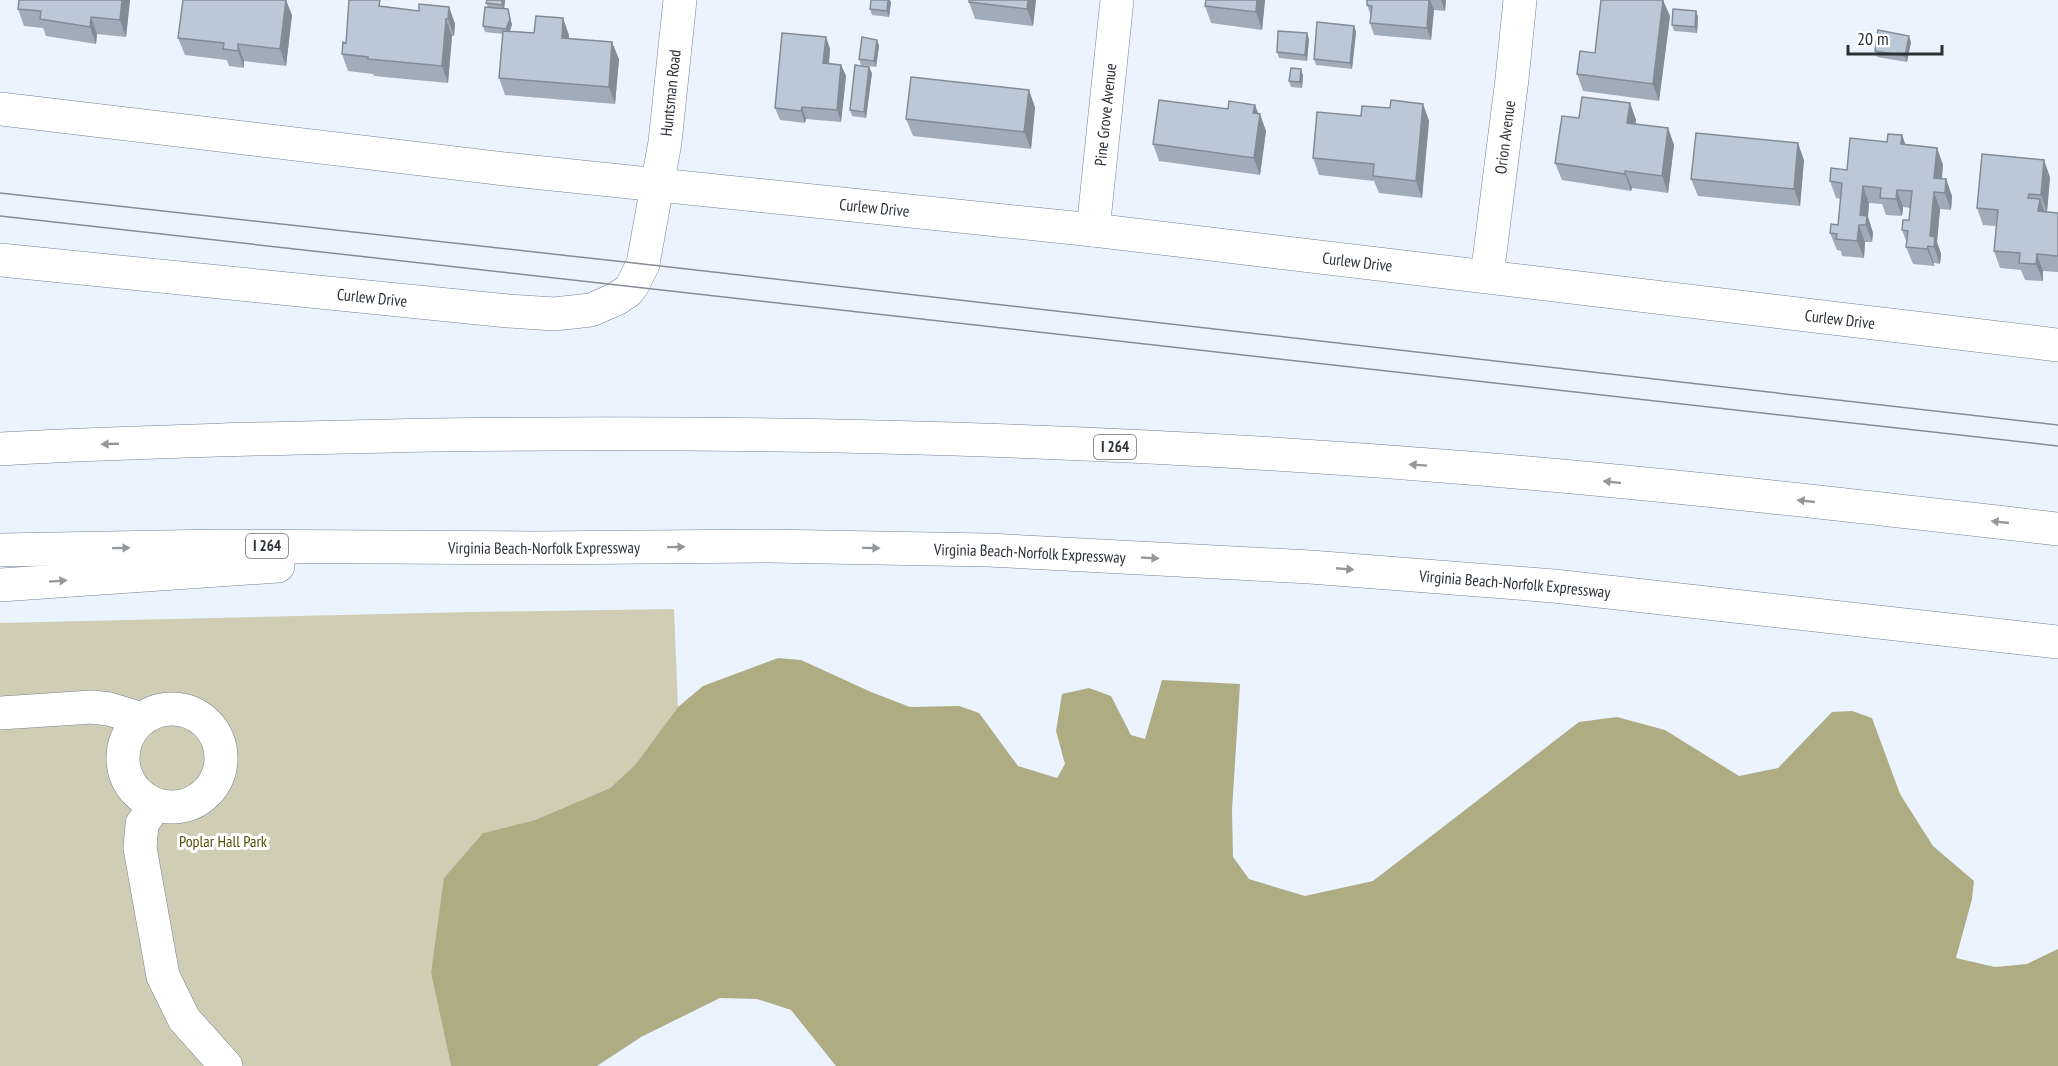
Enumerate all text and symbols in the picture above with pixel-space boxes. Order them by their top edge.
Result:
scale bar [1848,18,1942,56]
text: 20 m [1857,27,1889,50]
street label: Huntsman Road [656,48,685,137]
street label: Pine Grove Avenue [1090,62,1120,167]
street label: Orion Avenue [1490,99,1519,175]
street label: Curlew Drive [838,194,910,221]
street label: Curlew Drive [1321,247,1394,276]
street label: Curlew Drive [336,284,408,311]
street label: Curlew Drive [1804,305,1876,333]
road number: I 264 [1094,435,1136,459]
one-way arrow [101,440,120,449]
one-way arrow [1408,460,1427,470]
one-way arrow [1602,477,1621,487]
one-way arrow [1796,496,1815,506]
one-way arrow [1990,517,2009,527]
road number: I 264 [246,534,288,558]
street label: Virginia Beach-Norfolk Expressway [447,537,640,558]
street label: Virginia Beach-Norfolk Expressway [933,539,1126,567]
one-way arrow [667,542,686,551]
one-way arrow [112,543,131,552]
one-way arrow [862,543,881,552]
one-way arrow [1141,554,1160,563]
one-way arrow [1335,565,1354,574]
street label: Virginia Beach-Norfolk Expressway [1417,565,1611,602]
one-way arrow [49,576,68,585]
park label: Poplar Hall Park [179,831,268,851]

